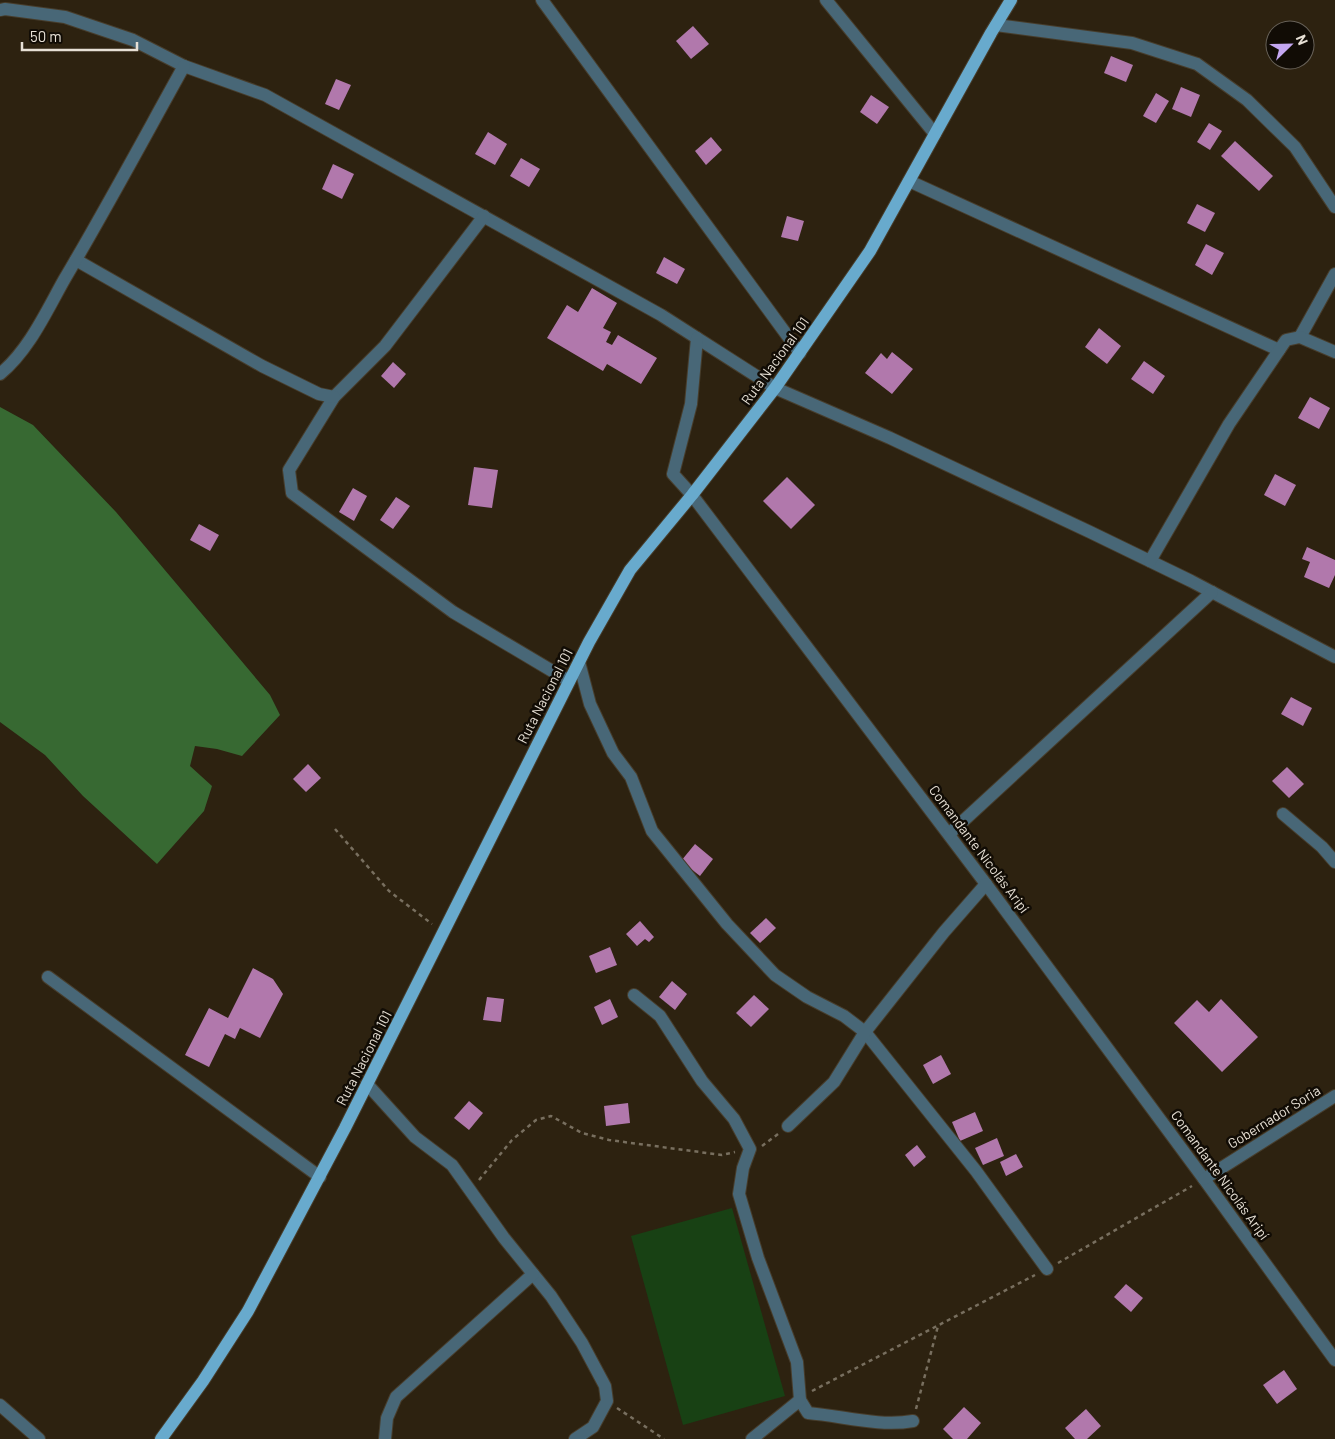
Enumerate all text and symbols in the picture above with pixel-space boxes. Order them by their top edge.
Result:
scale bar [22,20,138,52]
north arrow [1265,20,1315,70]
text: 50 m [30,27,62,45]
text: N [1293,32,1312,47]
street label: Ruta Nacional 101 [737,314,812,408]
street label: Ruta Nacional 101 [513,645,576,746]
street label: Comandante Nicolás Aripí [926,782,1033,916]
street label: Ruta Nacional 101 [332,1007,395,1108]
street label: Gobernador Soria [1224,1081,1323,1152]
street label: Comandante Nicolás Aripí [1168,1107,1273,1243]

